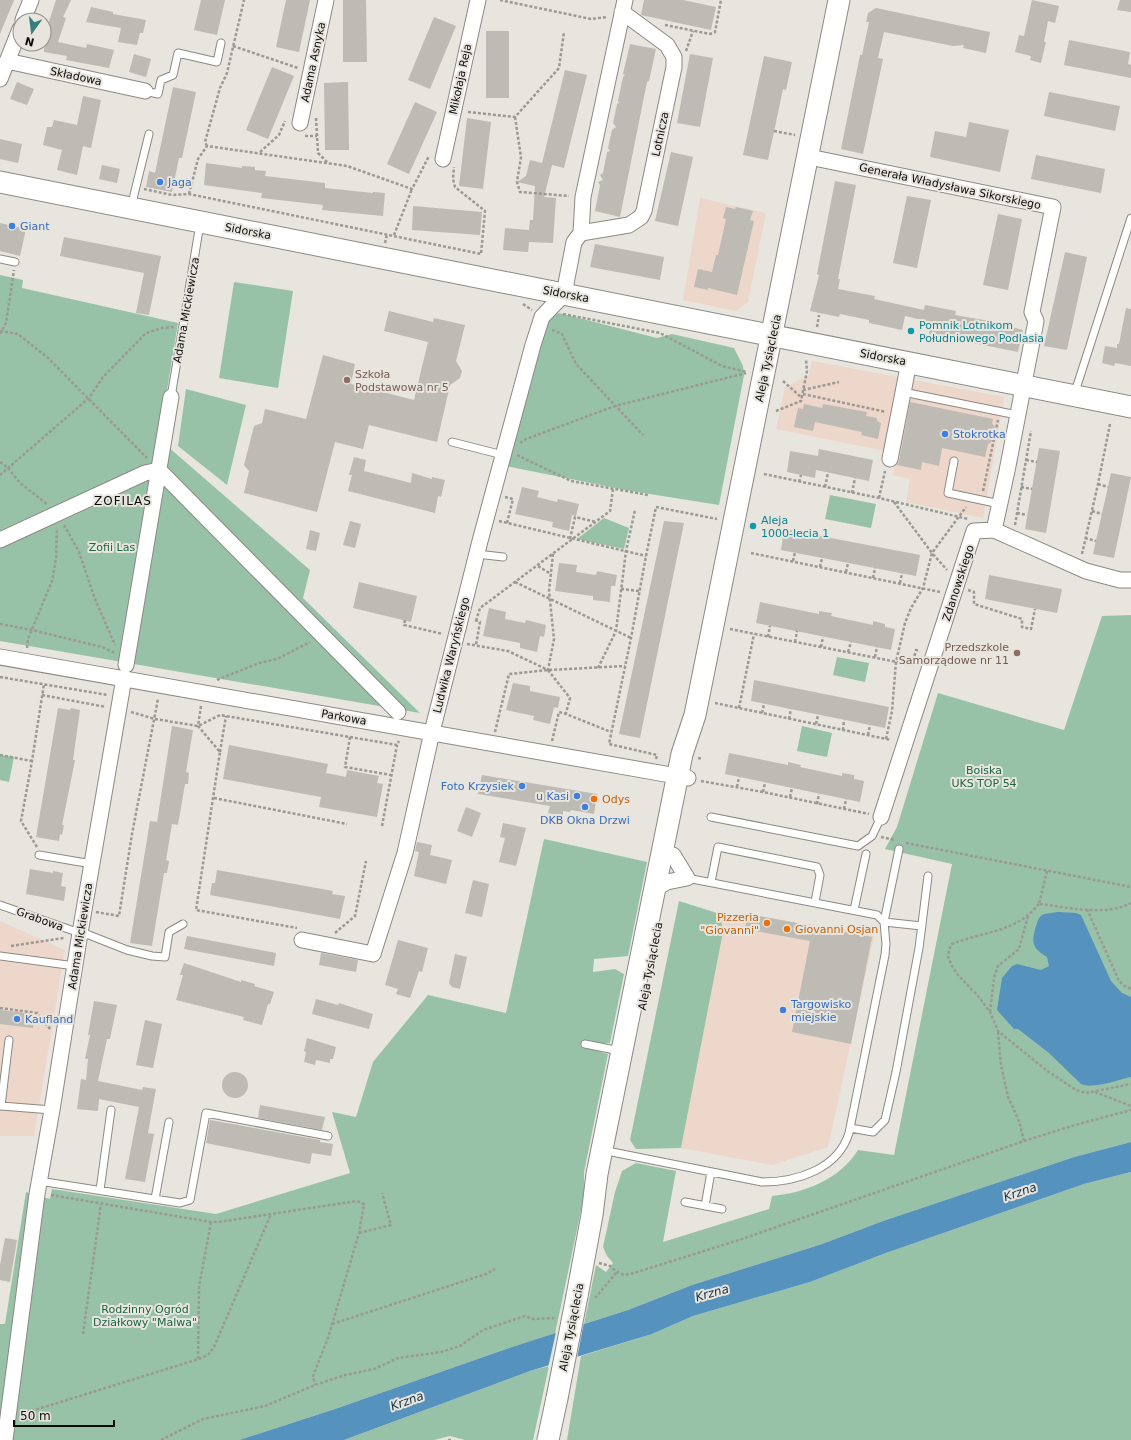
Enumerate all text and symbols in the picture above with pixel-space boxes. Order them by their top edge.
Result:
north arrow [12,12,52,52]
street label: Adama Asnyka [299,21,328,103]
text: N [24,34,36,49]
street label: Mikołaja Reja [447,42,474,116]
street label: Składowa [49,65,103,88]
street label: Lotnicza [649,110,672,158]
street label: Generała Władysława Sikorskiego [858,161,1042,212]
place label: Jaga [167,176,192,189]
marker: Jaga [155,177,165,187]
place label: Giant [20,220,50,233]
marker: Giant [7,221,17,231]
street label: Sidorska [224,221,272,242]
street label: Adama Mickiewicza [171,256,202,364]
street label: Sidorska [542,284,590,305]
street label: Aleja Tysiąclecia [753,313,784,403]
place label: Pomnik Lotnikom Południowego Podlasia [919,319,1044,345]
marker: Pomnik Lotnikom Południowego Podlasia [906,326,916,336]
street label: Sidorska [859,347,907,368]
place label: Szkoła Podstawowa nr 5 [355,368,449,394]
marker: Szkoła Podstawowa nr 5 [342,375,352,385]
place label: Stokrotka [953,428,1006,441]
marker: Stokrotka [940,429,950,439]
district label: ZOFILAS [94,494,152,508]
place label: Aleja 1000-lecia 1 [761,514,829,540]
marker: Aleja 1000-lecia 1 [748,521,758,531]
park label: Zofii Las [89,541,135,554]
street label: Zdanowskiego [940,543,977,623]
street label: Ludwika Waryńskiego [431,596,472,714]
place label: Przedszkole Samorządowe nr 11 [899,641,1009,667]
marker: Przedszkole Samorządowe nr 11 [1012,648,1022,658]
street label: Parkowa [320,707,368,728]
park label: Boiska UKS TOP 54 [951,764,1017,790]
place label: Foto Krzysiek [441,780,515,793]
marker: Foto Krzysiek [517,781,527,791]
place label: u Kasi [536,790,569,803]
marker: u Kasi [572,791,582,801]
place label: Odys [602,793,630,806]
marker: Odys [589,794,599,804]
marker: DKB Okna Drzwi [580,802,590,812]
place label: DKB Okna Drzwi [540,814,630,827]
street label: Adama Mickiewicza [66,882,95,990]
street label: Grabowa [14,905,65,934]
place label: Pizzeria "Giovanni" [700,911,759,937]
marker: Pizzeria "Giovanni" [762,918,772,928]
street label: Aleja Tysiąclecia [636,921,665,1011]
place label: Giovanni Osjan [795,923,878,936]
marker: Giovanni Osjan [782,924,792,934]
place label: Targowisko miejskie [790,998,851,1024]
marker: Targowisko miejskie [778,1005,788,1015]
place label: Kaufland [25,1013,73,1026]
marker: Kaufland [12,1014,22,1024]
water label: Krzna [1002,1180,1038,1204]
street label: Aleja Tysiąclecia [557,1282,586,1372]
water label: Krzna [694,1282,730,1304]
park label: Rodzinny Ogród Działkowy "Malwa" [93,1303,197,1329]
water label: Krzna [389,1389,425,1413]
scale bar [14,1402,114,1428]
text: 50 m [20,1409,51,1423]

